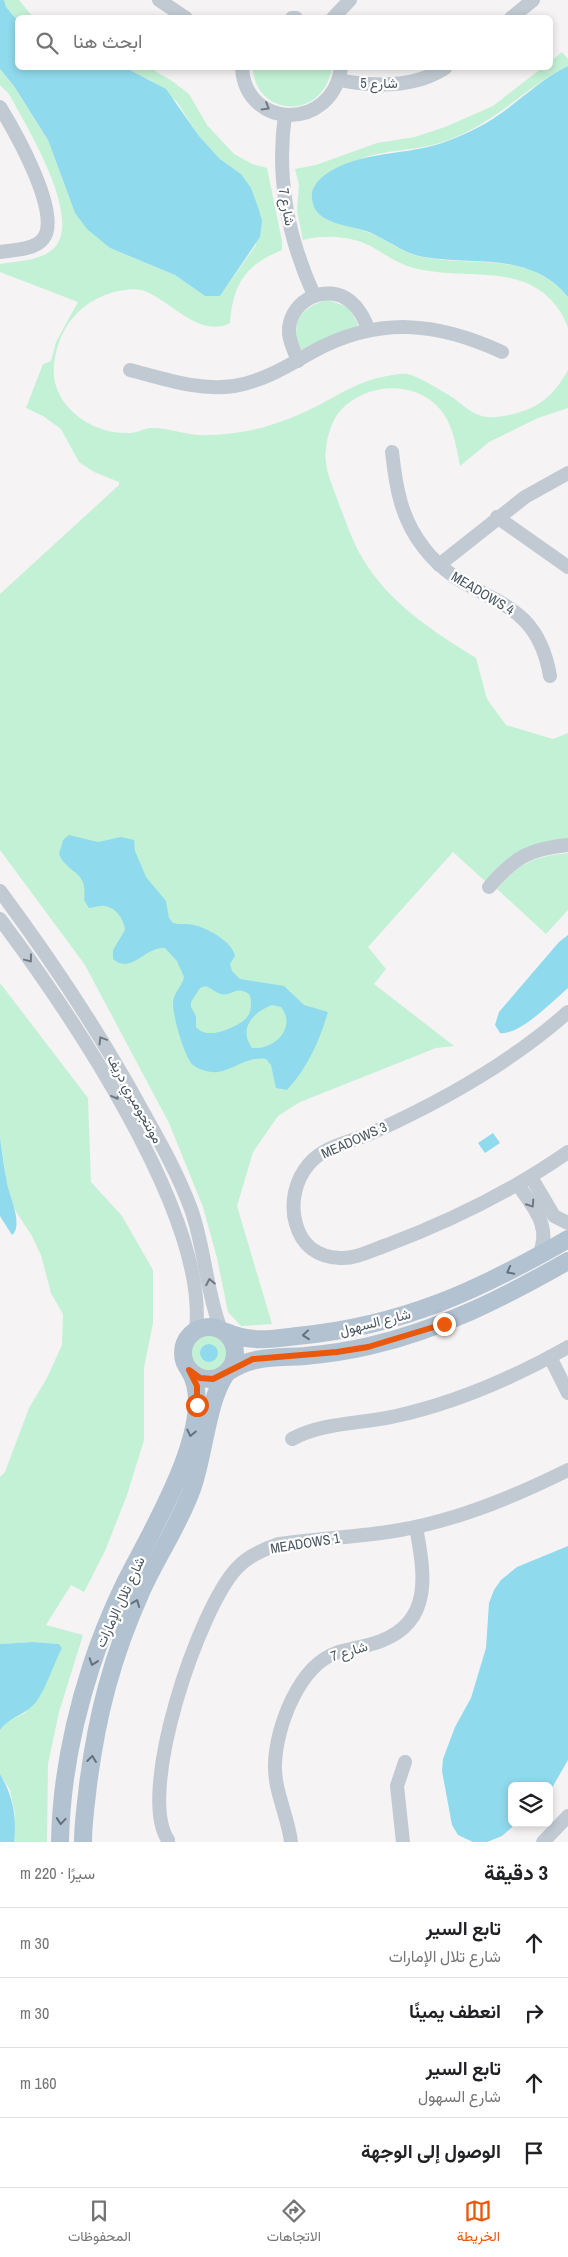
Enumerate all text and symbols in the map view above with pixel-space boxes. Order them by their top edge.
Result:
search box [15,15,553,70]
text: ابحث هنا [73,28,143,54]
icon: search [33,29,61,57]
street label: شارع 5 [360,74,398,94]
one-way arrow [260,101,269,111]
street label: شارع 7 [273,187,299,227]
street label: MEADOWS 4 [448,567,518,619]
one-way arrow [23,953,32,962]
one-way arrow [98,1036,108,1045]
street label: مونتجوميري دريف [101,1051,167,1148]
one-way arrow [109,1091,119,1100]
street label: MEADOWS 3 [318,1118,390,1162]
one-way arrow [525,1198,534,1208]
one-way arrow [506,1265,515,1275]
one-way arrow [205,1278,216,1287]
street label: شارع السهول [338,1304,413,1341]
route end [433,1313,456,1336]
one-way arrow [302,1330,310,1341]
route start [186,1394,209,1417]
one-way arrow [186,1429,197,1438]
street label: MEADOWS 1 [269,1529,342,1557]
street label: شارع تلال الإمارات [91,1554,151,1651]
one-way arrow [130,1599,140,1608]
street label: شارع 7 [328,1637,370,1667]
one-way arrow [89,1658,99,1666]
one-way arrow [86,1754,96,1763]
map controls [508,1782,553,1827]
button: layers [508,1782,553,1827]
one-way arrow [55,1818,66,1826]
text: 3 دقيقة [484,1858,548,1887]
text: سيرًا · 220 m [20,1862,95,1884]
text: تابع السير [426,1915,501,1941]
icon: ahead [520,1929,548,1957]
text: 30 m [20,1932,49,1954]
text: شارع تلال الإمارات [389,1945,501,1967]
text: انعطف يمينًا [409,1998,501,2024]
icon: right [520,1999,548,2027]
text: 30 m [20,2002,49,2024]
text: تابع السير [426,2055,501,2081]
icon: ahead [520,2069,548,2097]
text: 160 m [20,2072,56,2094]
text: شارع السهول [418,2085,501,2107]
text: الوصول إلى الوجهة [361,2138,501,2164]
icon: arrive [520,2139,548,2167]
tab: المحفوظات [68,2197,131,2249]
tab: الاتجاهات [267,2197,321,2249]
tab: الخريطة [457,2197,500,2249]

